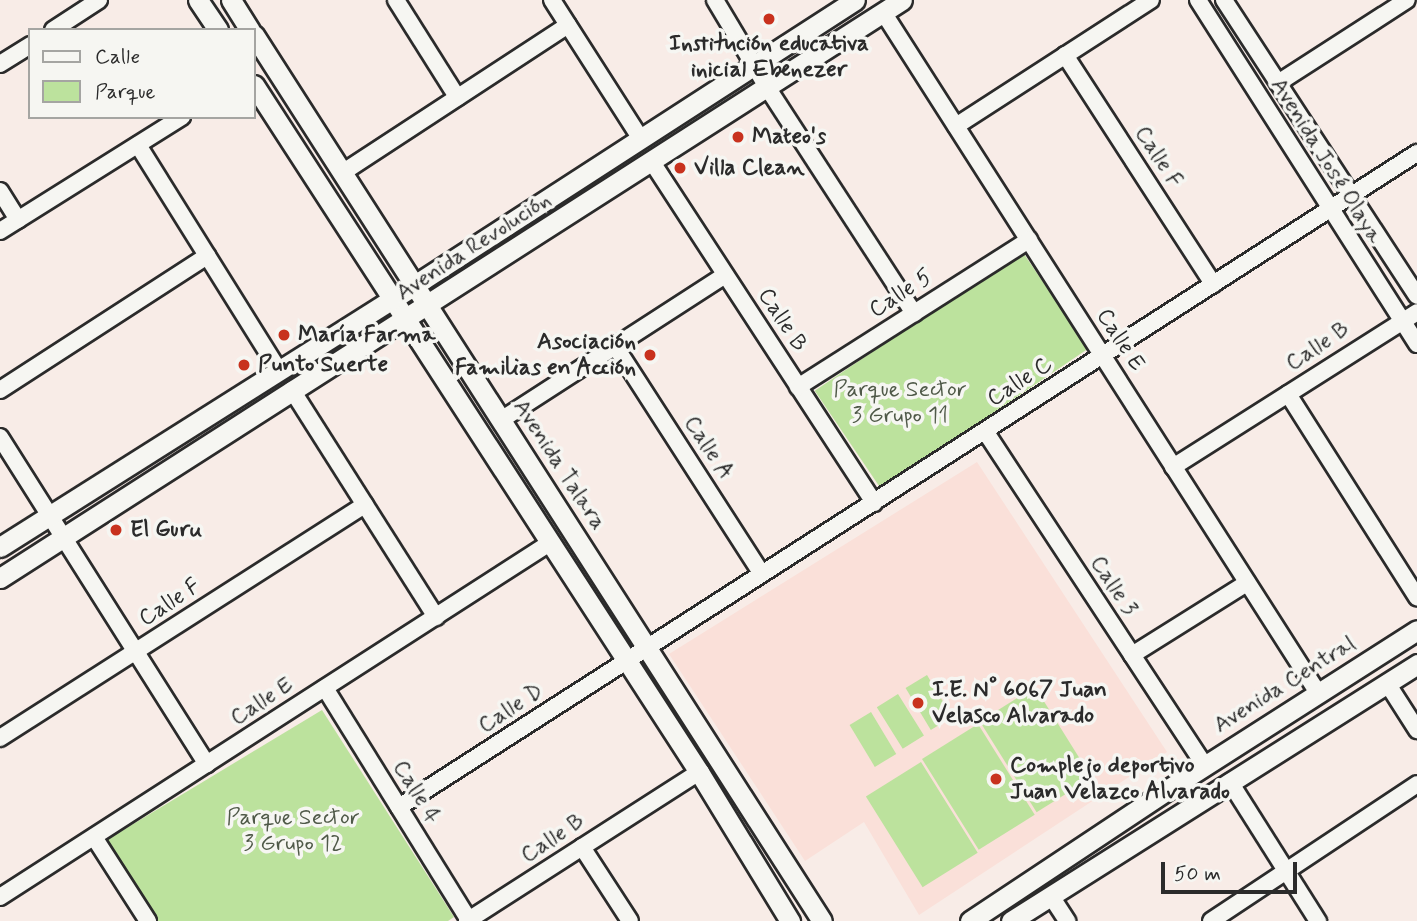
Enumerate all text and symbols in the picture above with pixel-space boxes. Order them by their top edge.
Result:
marker: Institución educativa inicial Ebenezer [761,11,777,27]
legend [28,28,256,119]
place label: Institución educativa inicial Ebenezer [669,30,869,84]
text: Calle [95,43,140,71]
street label: Avenida José Olaya [1264,73,1388,249]
text: Parque [95,78,155,106]
street label: Calle F [1128,121,1188,193]
place label: Mateo's [752,123,826,151]
marker: Mateo's [730,129,746,145]
place label: Villa Clean [694,154,804,182]
marker: Villa Clean [672,160,688,176]
street label: Avenida Revolución [390,186,558,308]
street label: Calle 5 [864,264,938,324]
street label: Calle B [751,283,813,357]
street label: Calle E [1090,304,1150,376]
street label: Calle B [1281,316,1355,378]
place label: María Farma [298,321,433,349]
marker: María Farma [276,327,292,343]
place label: Asociación Familias en Acción [455,328,636,382]
marker: Asociación Familias en Acción [642,347,658,363]
place label: Punto Suerte [258,351,385,379]
street label: Calle C [982,351,1058,413]
marker: Punto Suerte [236,357,252,373]
park label: Parque Sector 3 Grupo 11 [833,376,967,430]
street label: Avenida Talara [508,396,610,534]
street label: Calle A [677,411,739,485]
place label: El Guru [130,516,199,544]
marker: El Guru [108,522,124,538]
street label: Calle 3 [1083,551,1143,621]
street label: Calle F [134,573,206,633]
street label: Avenida Central [1210,631,1360,739]
street label: Calle E [226,672,298,732]
place label: I.E. N° 6067 Juan Velasco Alvarado [932,676,1107,730]
street label: Calle D [473,678,549,740]
marker: I.E. N° 6067 Juan Velasco Alvarado [910,695,926,711]
place label: Complejo deportivo Juan Velazco Alvarado [1010,752,1229,806]
street label: Calle 4 [386,755,446,829]
marker: Complejo deportivo Juan Velazco Alvarado [988,771,1004,787]
park label: Parque Sector 3 Grupo 12 [226,804,360,858]
street label: Calle B [516,808,590,870]
scale bar [1165,848,1302,892]
text: 50 m [1174,860,1221,888]

